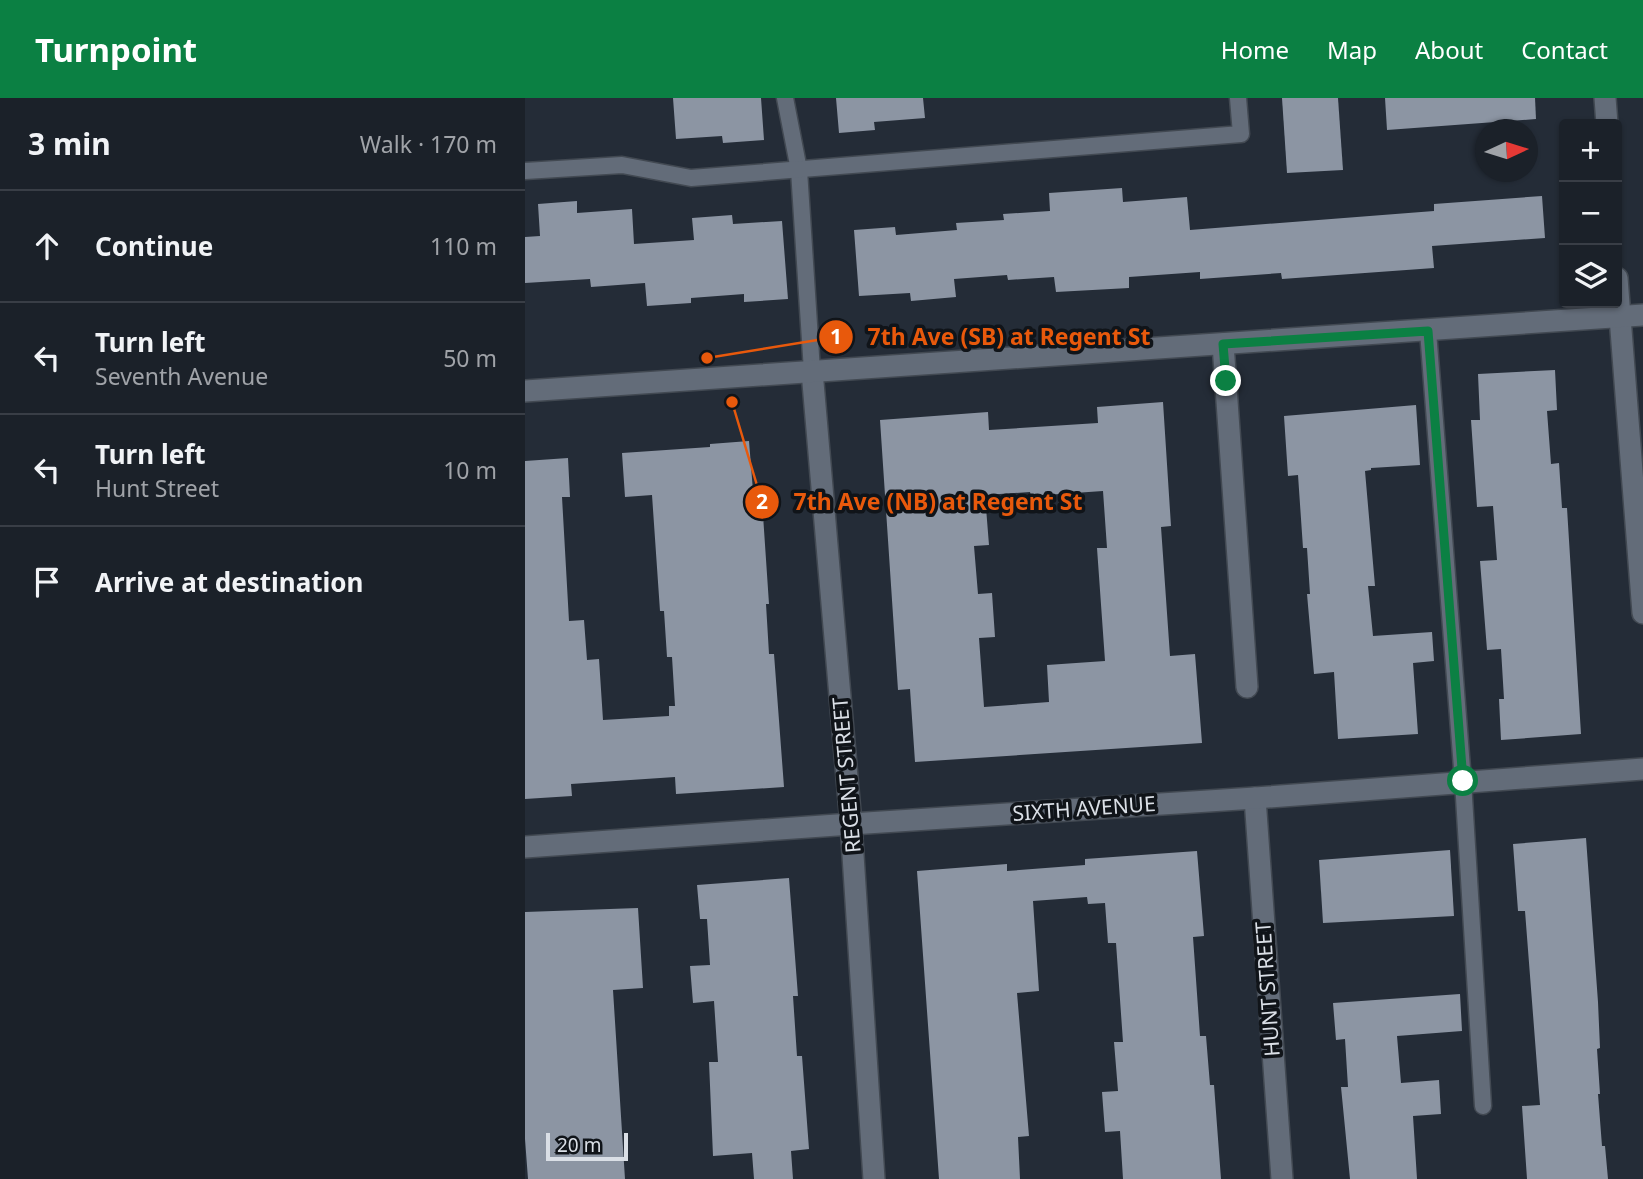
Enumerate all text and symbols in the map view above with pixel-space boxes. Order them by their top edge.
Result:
text: Turnpoint [35,27,197,72]
text: Home [1221,33,1289,66]
text: Map [1327,33,1377,66]
text: About [1415,33,1483,66]
text: Contact [1521,33,1608,66]
north arrow [1475,119,1538,182]
map controls [1559,119,1622,308]
button: + [1559,119,1622,182]
text: 3 min [28,123,111,164]
text: Walk · 170 m [360,128,497,160]
button: − [1559,182,1622,245]
icon: ahead [28,227,66,265]
text: Continue [95,228,213,264]
text: 110 m [430,230,497,262]
button: layers [1559,245,1622,308]
callout: 7th Ave (SB) at Regent St [819,315,1164,359]
text: 7th Ave (SB) at Regent St [868,320,1150,352]
text: 1 [830,322,842,350]
text: Turn left [95,324,206,360]
icon: left [28,339,66,377]
text: 50 m [443,342,497,374]
text: Seventh Avenue [95,360,268,392]
route end [1210,365,1241,396]
text: Turn left [95,436,206,472]
icon: left [28,451,66,489]
text: 10 m [443,454,497,486]
text: Hunt Street [95,472,219,504]
callout: 7th Ave (NB) at Regent St [744,480,1096,524]
text: 7th Ave (NB) at Regent St [794,485,1082,517]
text: 2 [756,487,768,515]
icon: arrive [28,563,66,601]
text: Arrive at destination [95,564,364,600]
street label: REGENT STREET [825,696,867,854]
route start [1447,765,1478,796]
street label: SIXTH AVENUE [1011,789,1156,827]
street label: HUNT STREET [1248,920,1286,1058]
scale bar [546,1130,628,1162]
text: 20 m [557,1132,601,1158]

